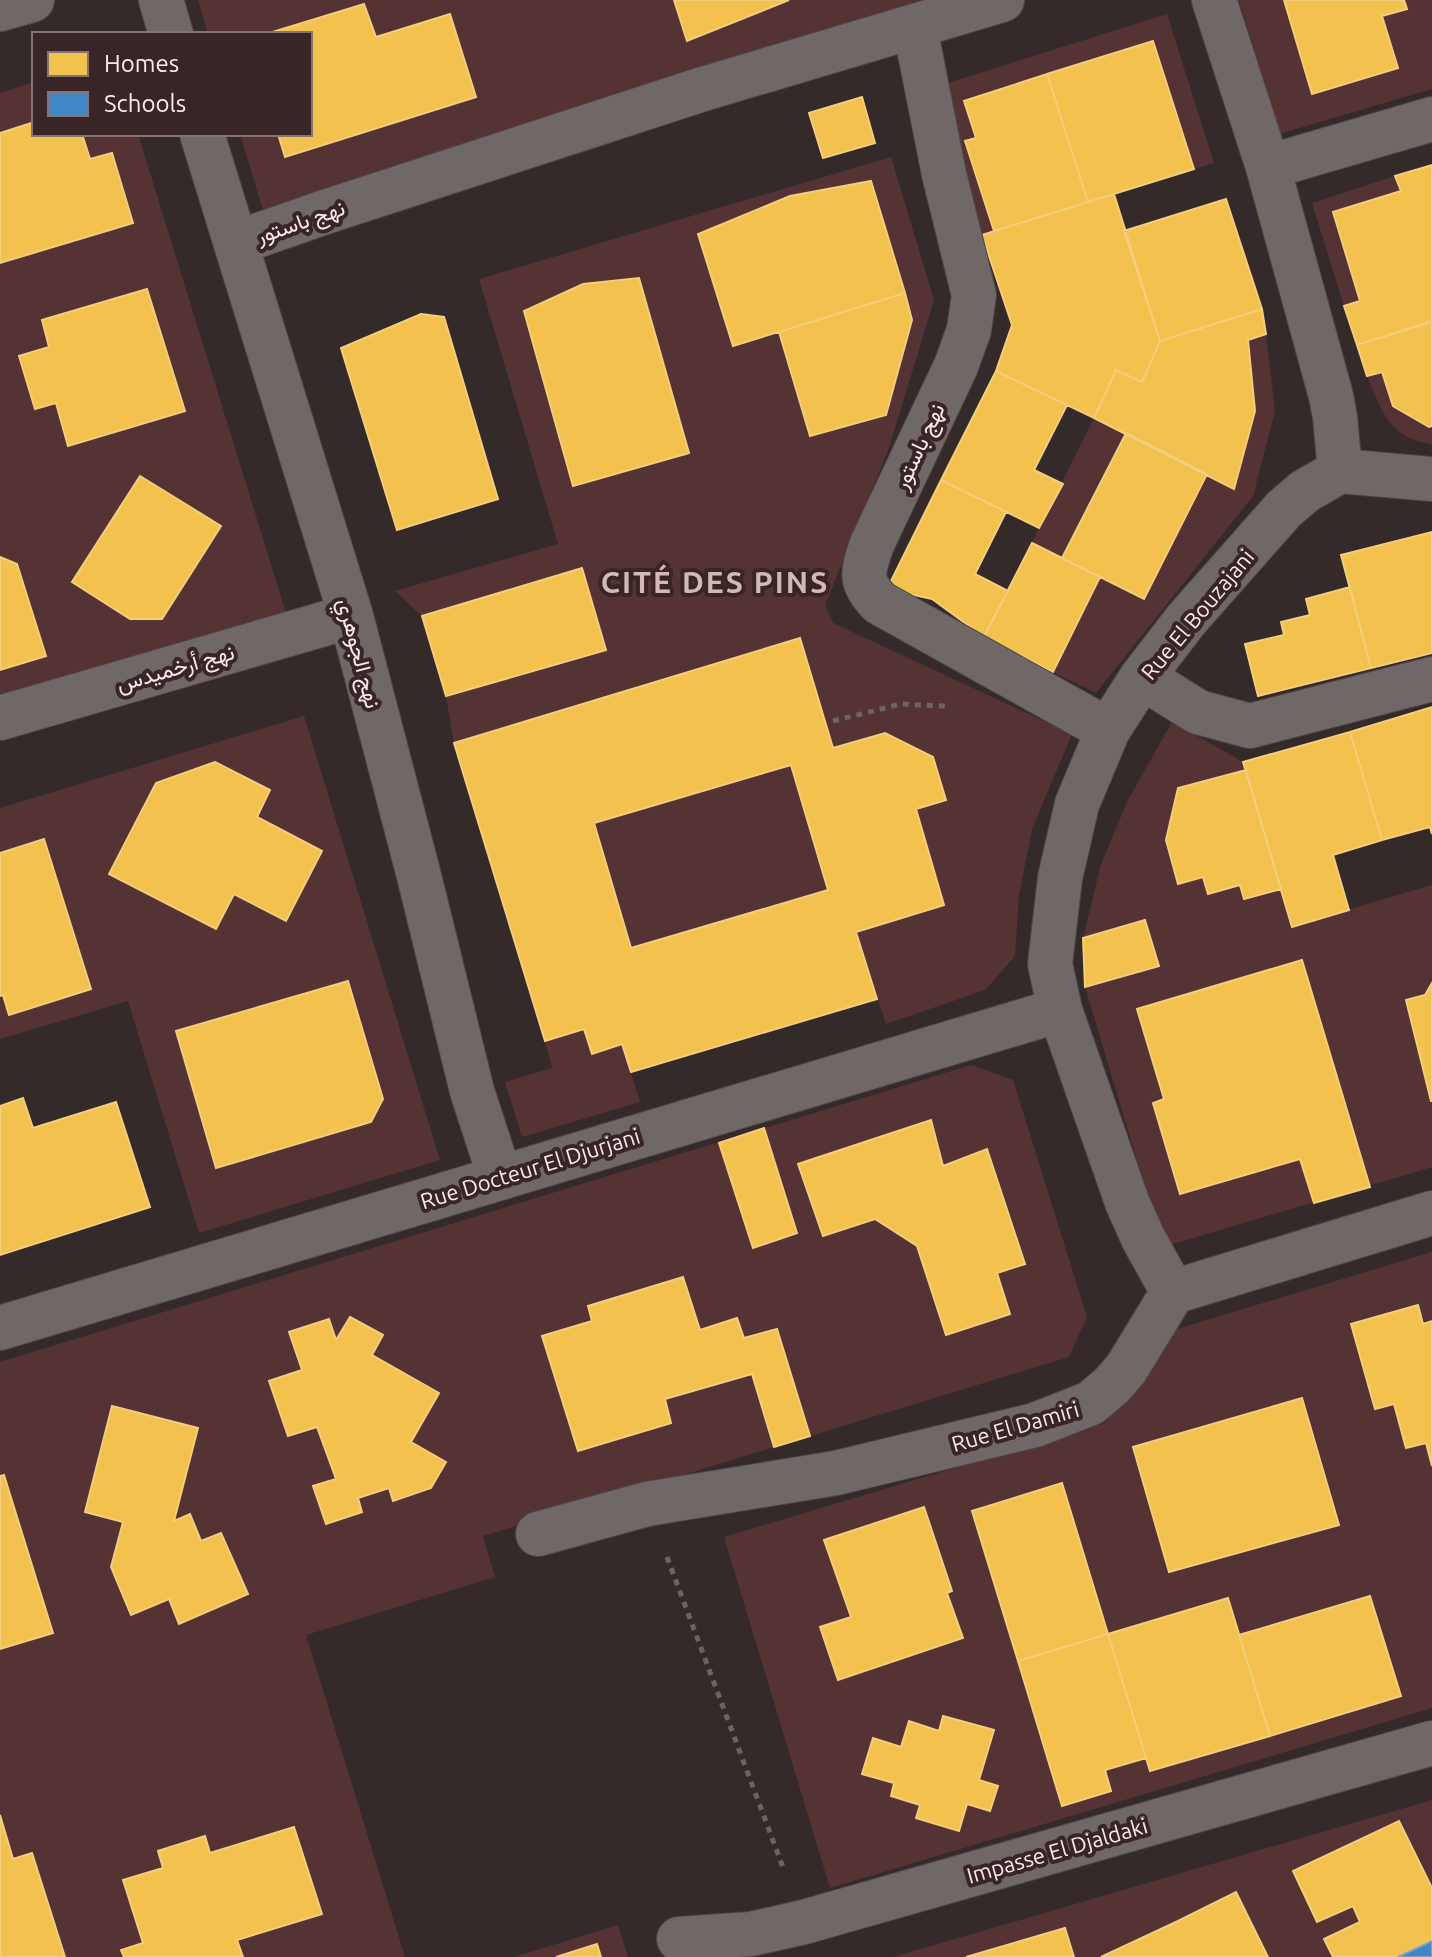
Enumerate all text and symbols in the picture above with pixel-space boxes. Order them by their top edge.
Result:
legend [32,32,312,136]
text: Homes [104,50,179,77]
text: Schools [104,90,186,117]
street label: نهج باستور [251,194,349,251]
street label: نهج باستور [887,399,952,495]
street label: Rue El Bouzajani [1135,544,1259,684]
district label: CITÉ DES PINS [601,564,829,599]
street label: نهج الجوهري [327,595,387,713]
street label: نهج أرخميدس [113,638,238,699]
street label: Rue Docteur El Djurjani [417,1123,643,1213]
street label: Rue El Damiri [948,1396,1082,1456]
street label: Impasse El Djaldaki [964,1812,1150,1888]

